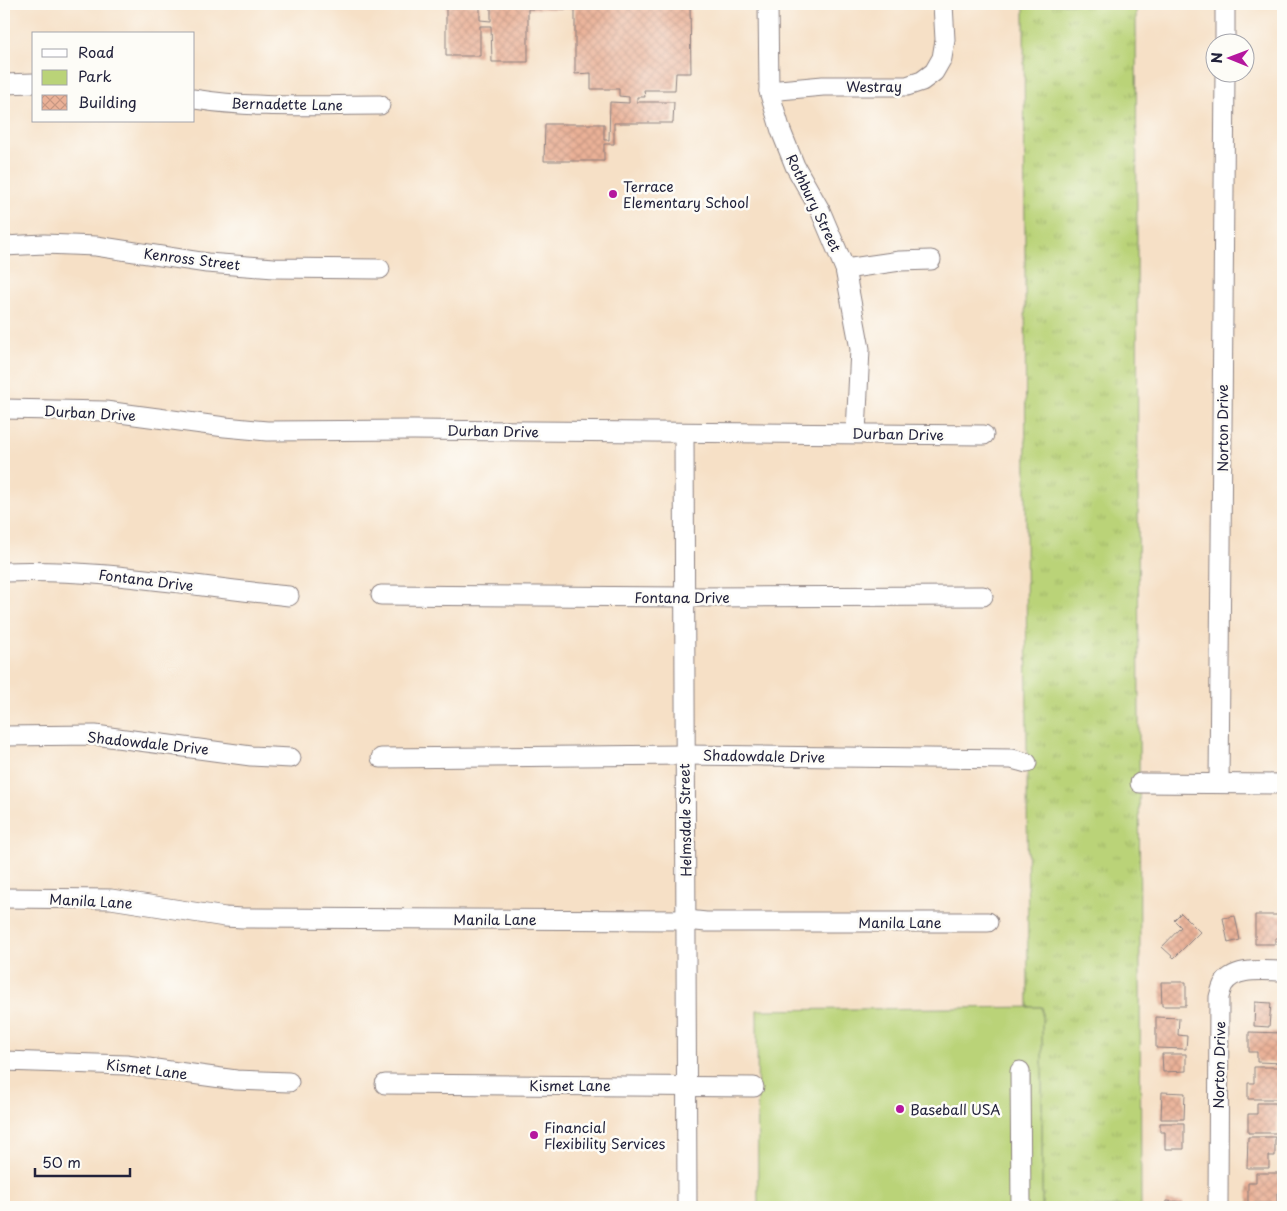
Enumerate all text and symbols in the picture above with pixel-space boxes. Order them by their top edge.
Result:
legend [32,32,195,122]
north arrow [1204,32,1254,82]
text: Road [78,40,114,63]
text: N [1206,52,1227,63]
text: Park [78,64,112,87]
street label: Westray [846,76,902,97]
text: Building [78,90,137,113]
street label: Bernadette Lane [231,93,343,115]
street label: Rothbury Street [781,151,847,256]
place label: Terrace Elementary School [623,176,749,213]
marker: Terrace Elementary School [607,188,619,200]
street label: Kenross Street [143,243,242,275]
street label: Norton Drive [1212,384,1233,472]
street label: Durban Drive [43,400,137,426]
street label: Durban Drive [447,420,540,442]
street label: Durban Drive [852,423,945,445]
street label: Fontana Drive [97,564,195,596]
street label: Fontana Drive [634,587,730,608]
street label: Shadowdale Drive [86,726,210,760]
street label: Shadowdale Drive [703,744,825,768]
street label: Helmsdale Street [674,763,696,877]
street label: Manila Lane [49,888,133,914]
street label: Manila Lane [453,909,537,930]
street label: Manila Lane [858,912,942,933]
street label: Norton Drive [1208,1021,1230,1109]
street label: Kismet Lane [105,1054,189,1084]
street label: Kismet Lane [529,1075,611,1096]
place label: Baseball USA [910,1099,1000,1120]
marker: Baseball USA [894,1103,906,1115]
place label: Financial Flexibility Services [544,1117,665,1154]
marker: Financial Flexibility Services [528,1129,540,1141]
scale bar [35,1146,130,1178]
text: 50 m [42,1150,81,1173]

